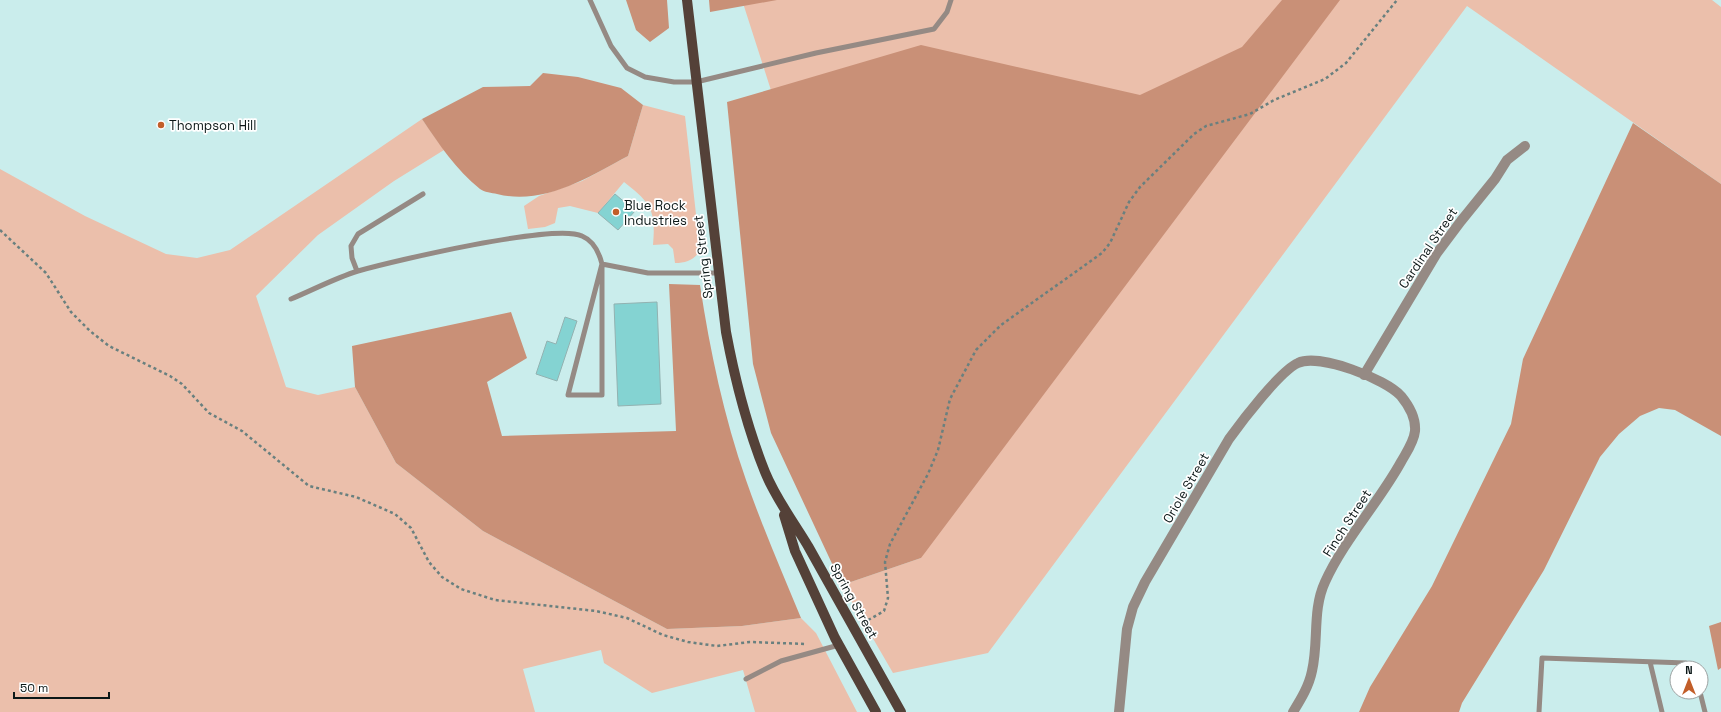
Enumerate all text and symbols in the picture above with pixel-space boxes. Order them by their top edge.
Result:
place label: Thompson Hill [169,117,256,134]
marker: Thompson Hill [156,120,166,130]
place label: Blue Rock Industries [624,197,687,229]
street label: Cardinal Street [1395,204,1461,292]
marker: Blue Rock Industries [611,207,621,217]
street label: Spring Street [689,214,717,300]
street label: Oriole Street [1159,450,1213,526]
street label: Finch Street [1319,486,1375,560]
street label: Spring Street [826,560,882,642]
north arrow [1669,660,1709,700]
text: N [1685,663,1693,677]
scale bar [14,674,109,700]
text: 50 m [20,680,48,696]

